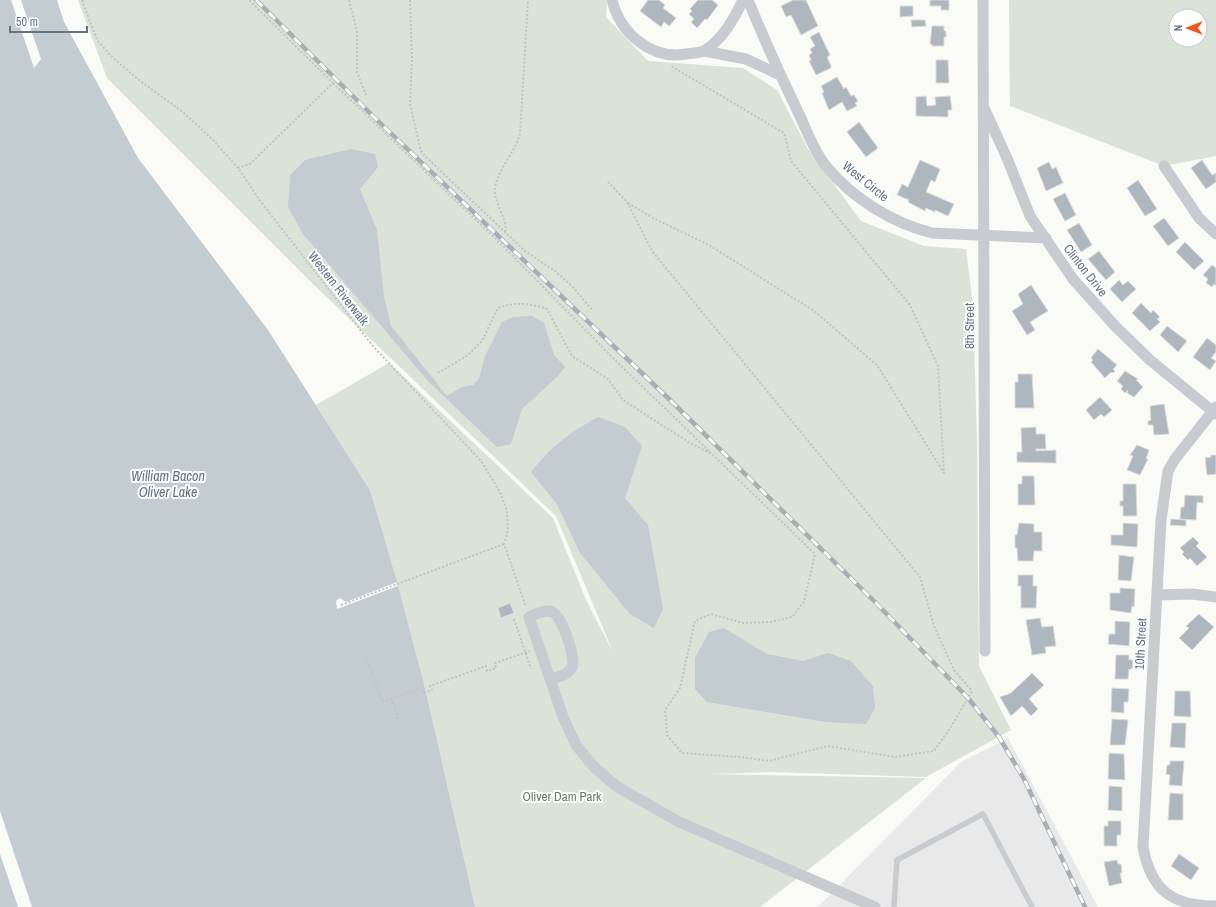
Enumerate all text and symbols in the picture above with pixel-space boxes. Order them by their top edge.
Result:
scale bar [10,8,87,34]
north arrow [1168,8,1208,48]
text: 50 m [16,14,38,30]
text: N [1171,25,1185,31]
street label: West Circle [839,158,892,205]
street label: Clinton Drive [1060,241,1111,300]
street label: Western Riverwalk [304,248,373,329]
street label: 8th Street [961,303,978,349]
water label: William Bacon Oliver Lake [131,467,205,501]
street label: 10th Street [1131,618,1150,671]
park label: Oliver Dam Park [523,788,602,805]

